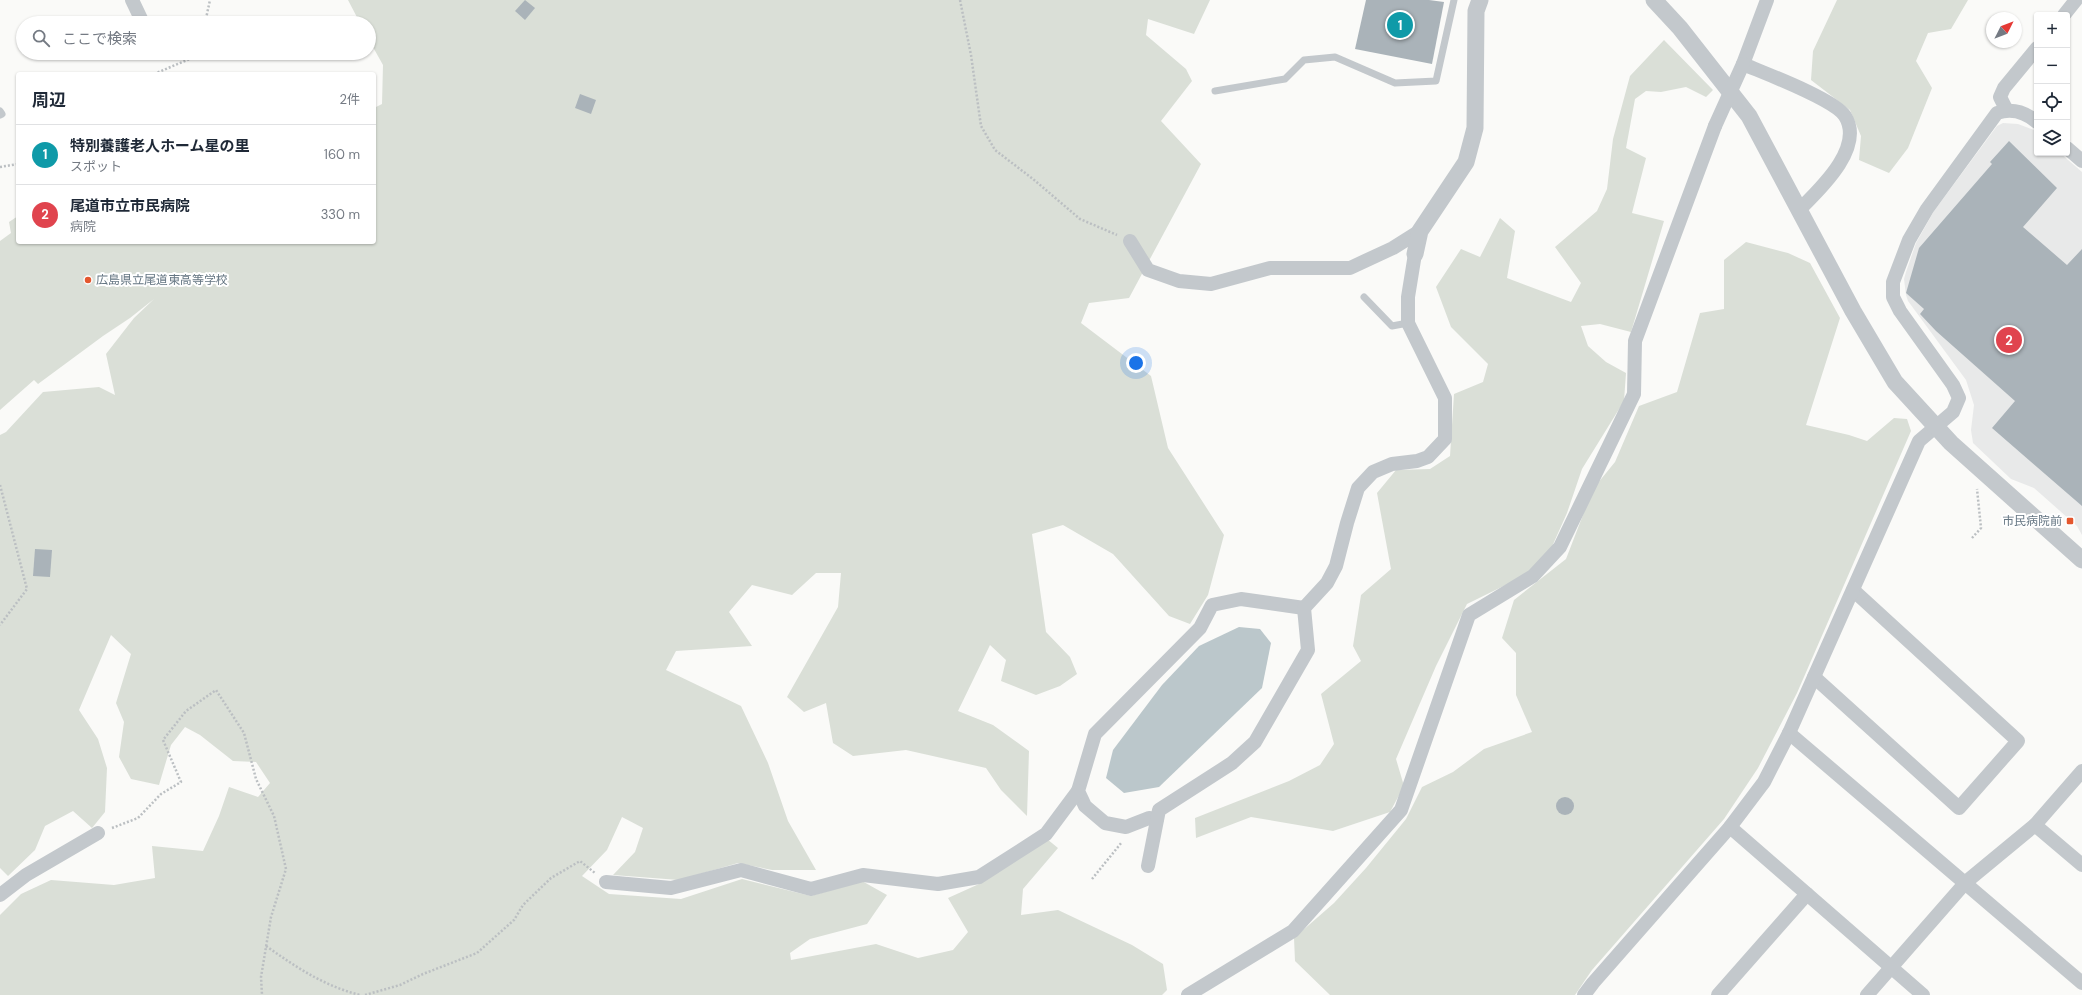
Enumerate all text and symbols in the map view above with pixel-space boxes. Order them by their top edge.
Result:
pin: 1 [1387,10,1413,40]
north arrow [1986,12,2022,48]
map controls [2034,12,2070,156]
button: + [2034,12,2070,48]
search box [16,16,376,60]
icon: search [30,27,52,49]
text: ここで検索 [62,29,137,49]
button: − [2034,48,2070,84]
button: locate [2034,84,2070,120]
text: 周辺 [32,89,66,111]
text: 2件 [340,91,360,108]
button: layers [2034,120,2070,156]
text: 特別養護老人ホーム星の里 [70,136,250,156]
text: 1 [43,146,47,163]
text: 160 m [324,146,360,163]
text: スポット [70,158,122,175]
text: 尾道市立市民病院 [70,196,190,216]
text: 2 [41,206,49,223]
text: 330 m [321,206,360,223]
text: 病院 [70,218,96,235]
place label: 広島県立尾道東高等学校 [96,272,228,288]
marker: 広島県立尾道東高等学校 [83,275,93,285]
pin: 2 [1996,325,2022,355]
your location [1126,353,1146,373]
place label: 市民病院前 [2002,513,2062,529]
marker: 市民病院前 [2065,516,2075,526]

